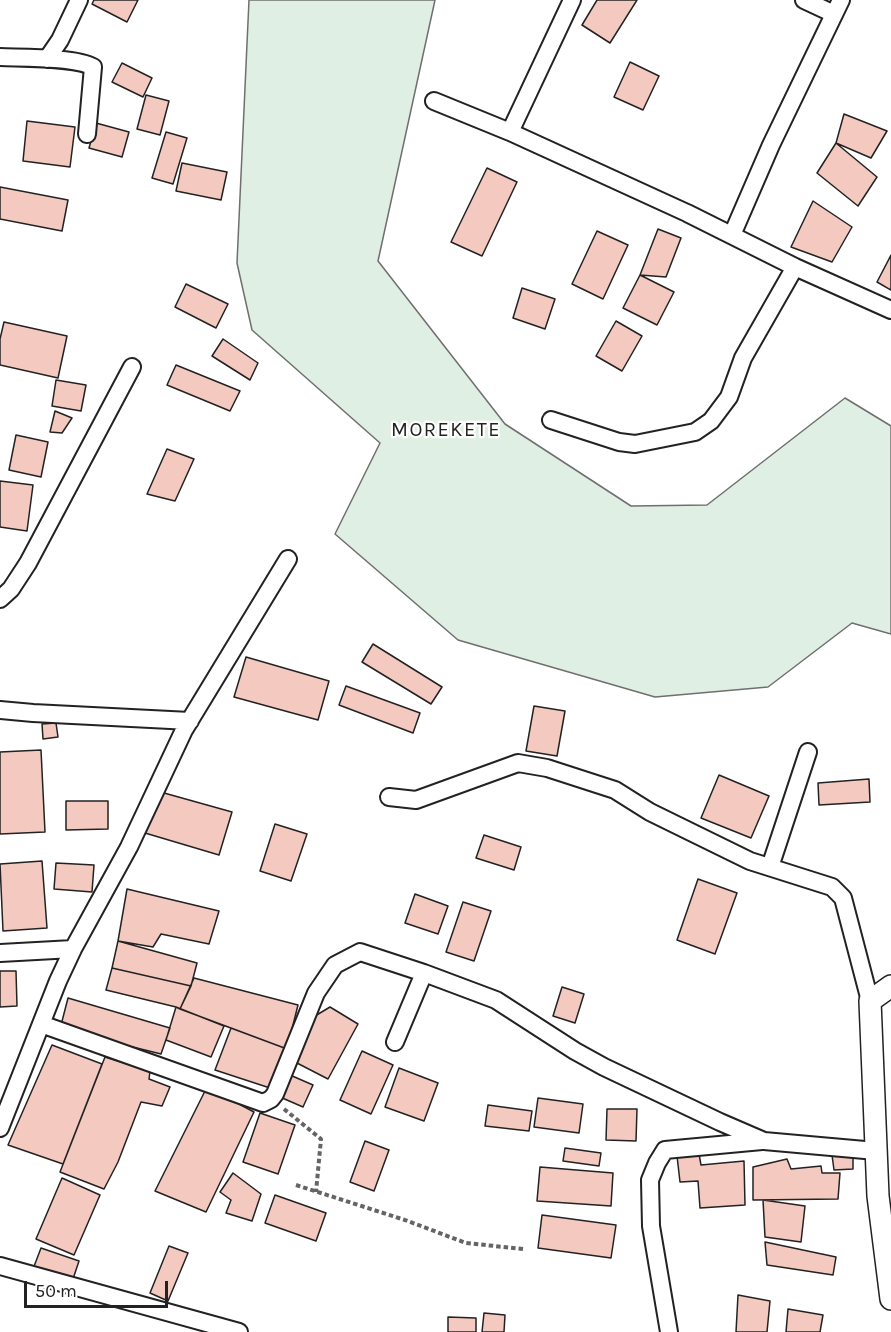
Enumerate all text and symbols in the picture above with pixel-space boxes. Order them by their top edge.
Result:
district label: MOREKETE [391,418,501,442]
scale bar [27,1269,171,1307]
text: 50 m [35,1280,77,1302]

